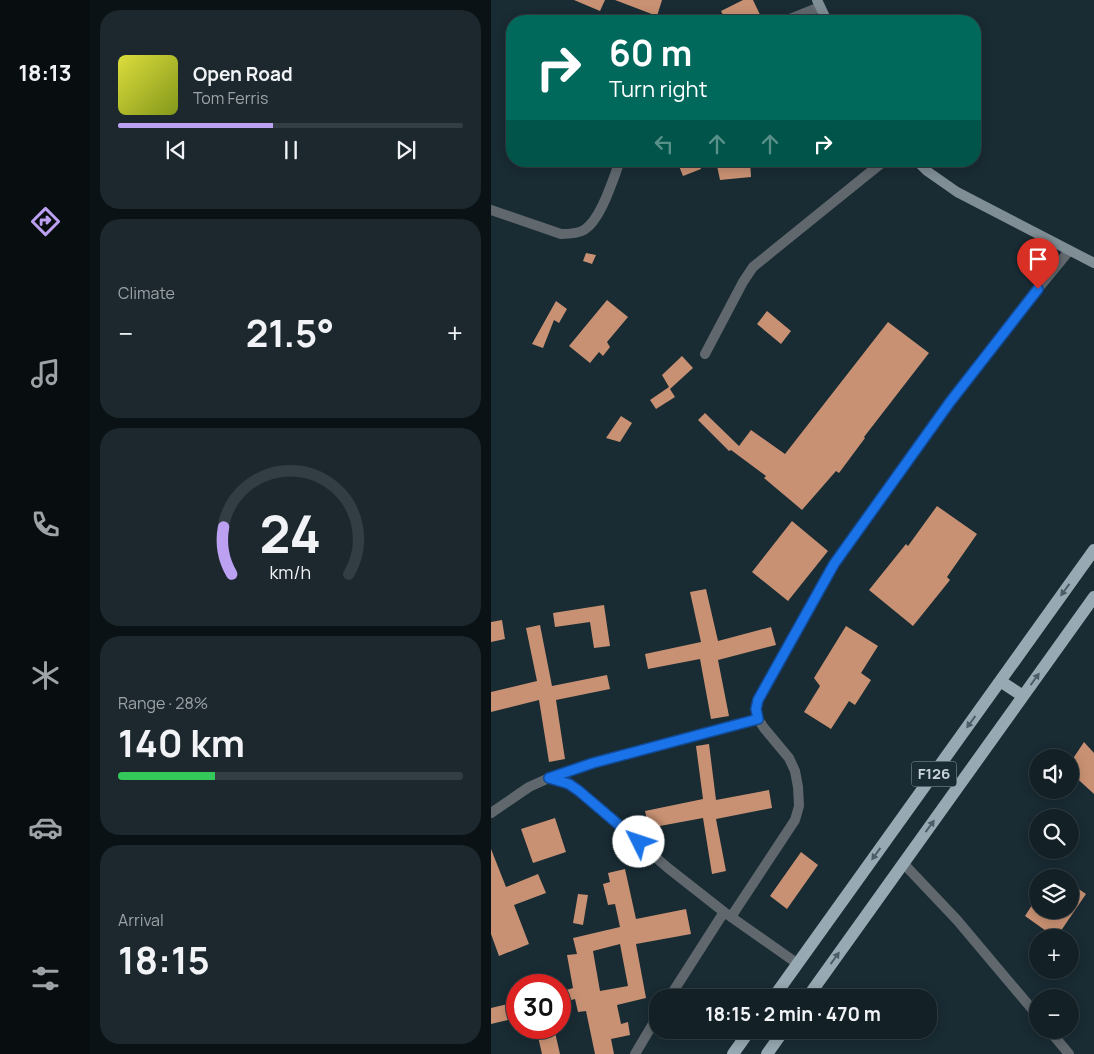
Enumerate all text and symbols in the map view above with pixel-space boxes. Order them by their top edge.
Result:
text: 60 m [609,29,692,77]
icon: right [526,35,591,100]
text: 18:13 [18,58,72,88]
text: Open Road [193,61,293,87]
text: Turn right [609,74,707,104]
text: Tom Ferris [193,87,268,109]
icon: left [650,130,678,158]
icon: ahead [703,130,731,158]
icon: ahead [756,130,784,158]
icon: right [809,130,837,158]
icon: previous [162,136,190,164]
icon: pause [277,136,305,164]
icon: next [392,136,420,164]
icon: directions [28,204,63,239]
pin [1017,238,1059,289]
icon: arrive [1024,245,1052,273]
text: Climate [118,282,175,304]
text: 21.5° [246,306,334,358]
text: − [118,314,133,352]
text: + [447,314,463,352]
icon: music [28,356,63,391]
text: 24 [260,498,321,569]
icon: phone [28,507,63,542]
text: km/h [270,560,311,584]
one-way arrow [1060,583,1070,597]
icon: climate [28,658,63,693]
one-way arrow [1030,672,1040,686]
text: Range · 28% [118,692,208,714]
one-way arrow [966,715,976,729]
text: 140 km [118,716,245,768]
map controls [1029,749,1079,1039]
button: sound [1029,749,1079,799]
road number: F126 [911,762,957,786]
button: search [1029,809,1079,859]
icon: car [28,810,63,845]
position arrow [612,815,664,867]
one-way arrow [925,819,935,833]
one-way arrow [871,847,881,861]
button: layers [1029,869,1079,919]
text: Arrival [118,909,164,931]
button: + [1029,929,1079,979]
text: 18:15 [118,933,210,985]
one-way arrow [830,952,841,965]
icon: filters [28,961,63,996]
speed limit sign: 30 [506,974,571,1039]
button: − [1029,989,1079,1039]
text: 18:15 · 2 min · 470 m [705,1001,881,1027]

